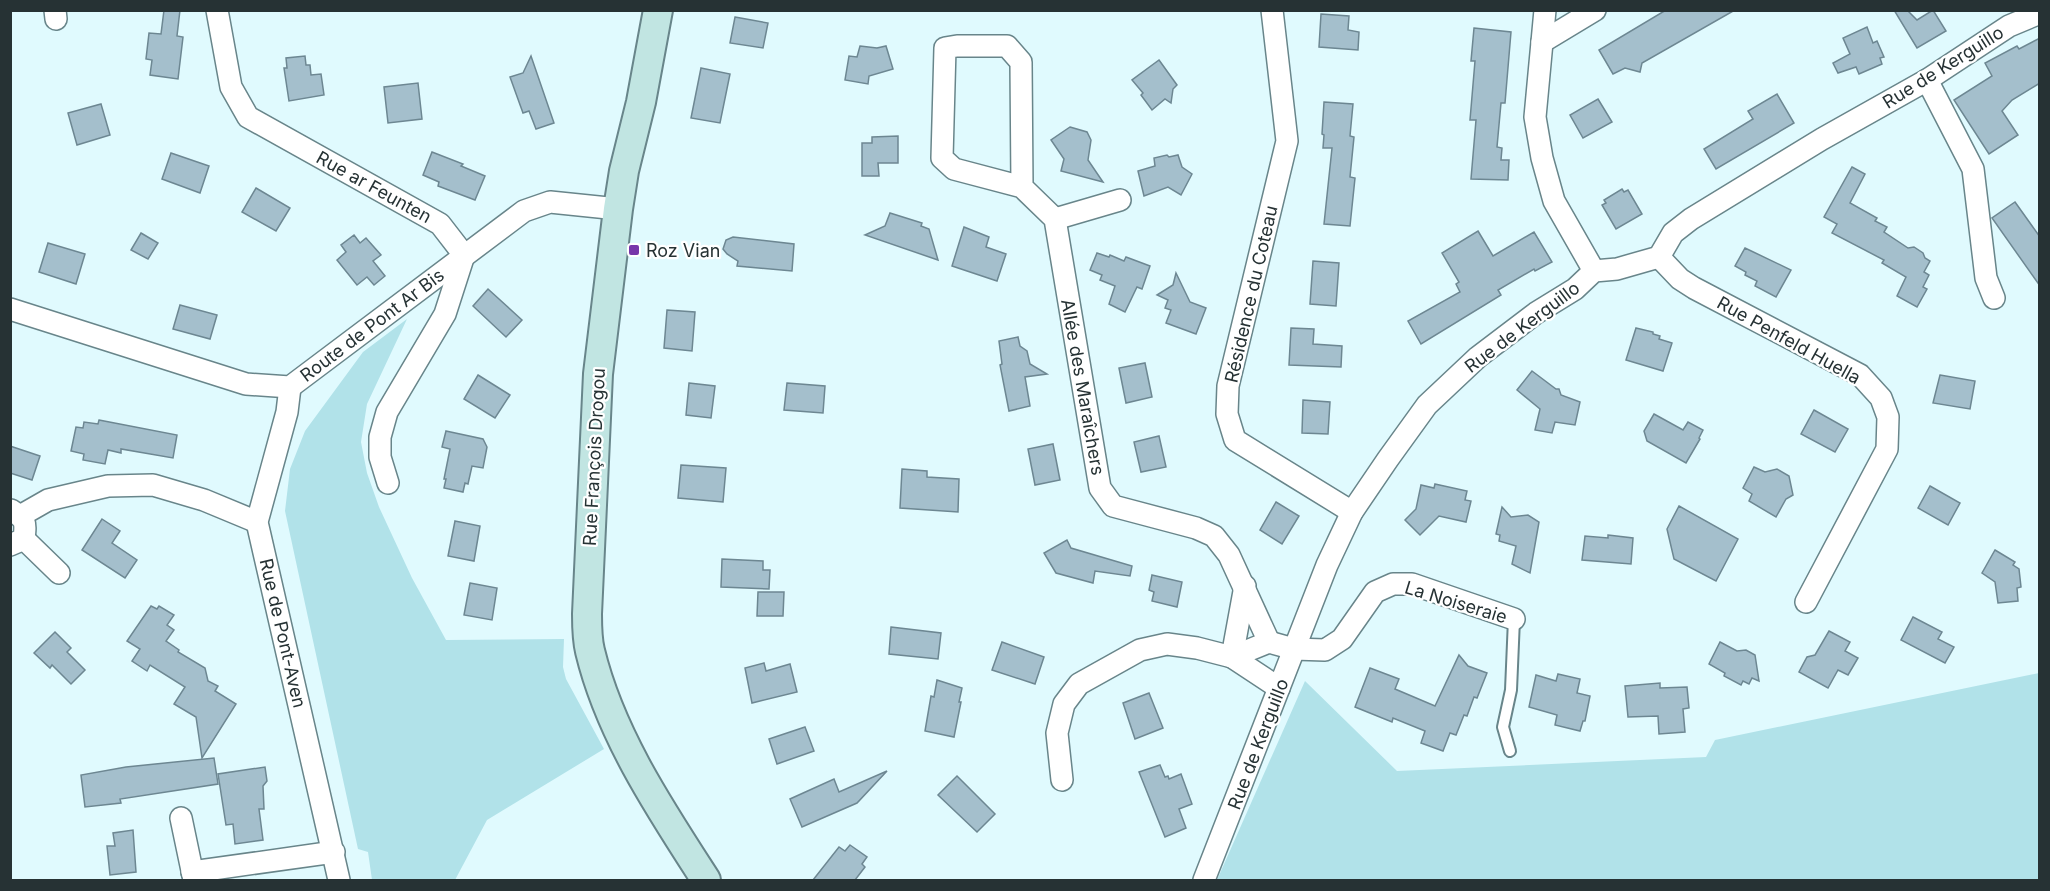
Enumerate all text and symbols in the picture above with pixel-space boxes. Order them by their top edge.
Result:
street label: Rue de Kerguillo [1879,21,2007,113]
street label: Rue ar Feunten [313,147,435,227]
street label: Résidence du Coteau [1220,203,1282,385]
place label: Roz Vian [646,240,720,261]
marker: Roz Vian [627,243,641,257]
street label: Route de Pont Ar Bis [296,264,448,386]
street label: Rue de Kerguillo [1460,277,1584,377]
street label: Rue Penfeld Huella [1714,292,1864,388]
street label: Allée des Maraîchers [1057,297,1109,477]
street label: Rue François Drogou [579,368,609,546]
street label: Rue de Pont-Aven [256,556,310,710]
street label: La Noiseraie [1402,576,1510,628]
street label: Rue de Kerguillo [1223,676,1293,812]

